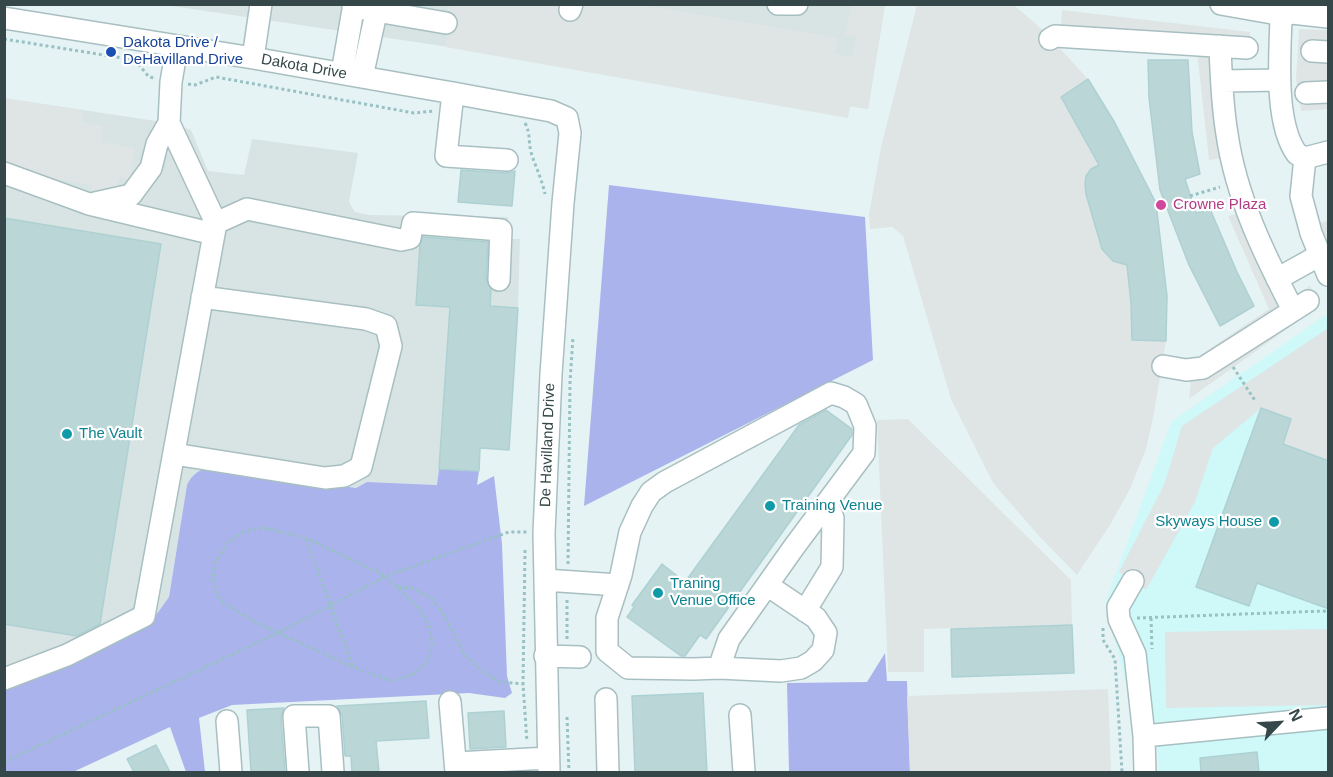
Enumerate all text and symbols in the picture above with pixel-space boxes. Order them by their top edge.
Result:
place label: Dakota Drive / DeHavilland Drive [123,34,243,69]
marker: Dakota Drive / DeHavilland Drive [104,45,118,59]
street label: Dakota Drive [260,51,348,83]
place label: Crowne Plaza [1173,196,1266,214]
marker: Crowne Plaza [1154,198,1168,212]
street label: De Havilland Drive [537,383,559,507]
place label: The Vault [79,425,142,443]
marker: The Vault [60,427,74,441]
place label: Training Venue [782,497,882,515]
marker: Training Venue [763,499,777,513]
place label: Skyways House [1155,513,1262,531]
marker: Skyways House [1267,515,1281,529]
place label: Traning Venue Office [670,575,756,610]
marker: Traning Venue Office [651,586,665,600]
north arrow [1249,693,1309,753]
text: N [1286,706,1306,724]

